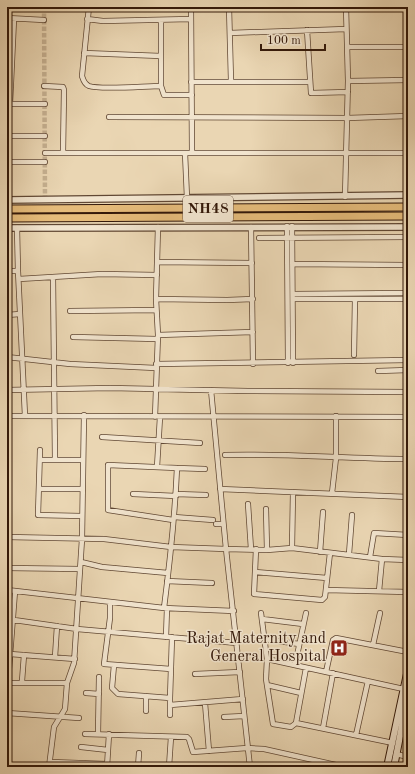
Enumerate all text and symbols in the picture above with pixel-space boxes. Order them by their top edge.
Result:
scale bar [261,26,325,52]
text: 100 m [267,35,301,47]
road number: NH48 [183,196,233,222]
place label: Rajat Maternity and General Hospital [186,631,326,665]
hospital icon: Rajat Maternity and General Hospital [329,638,349,658]

